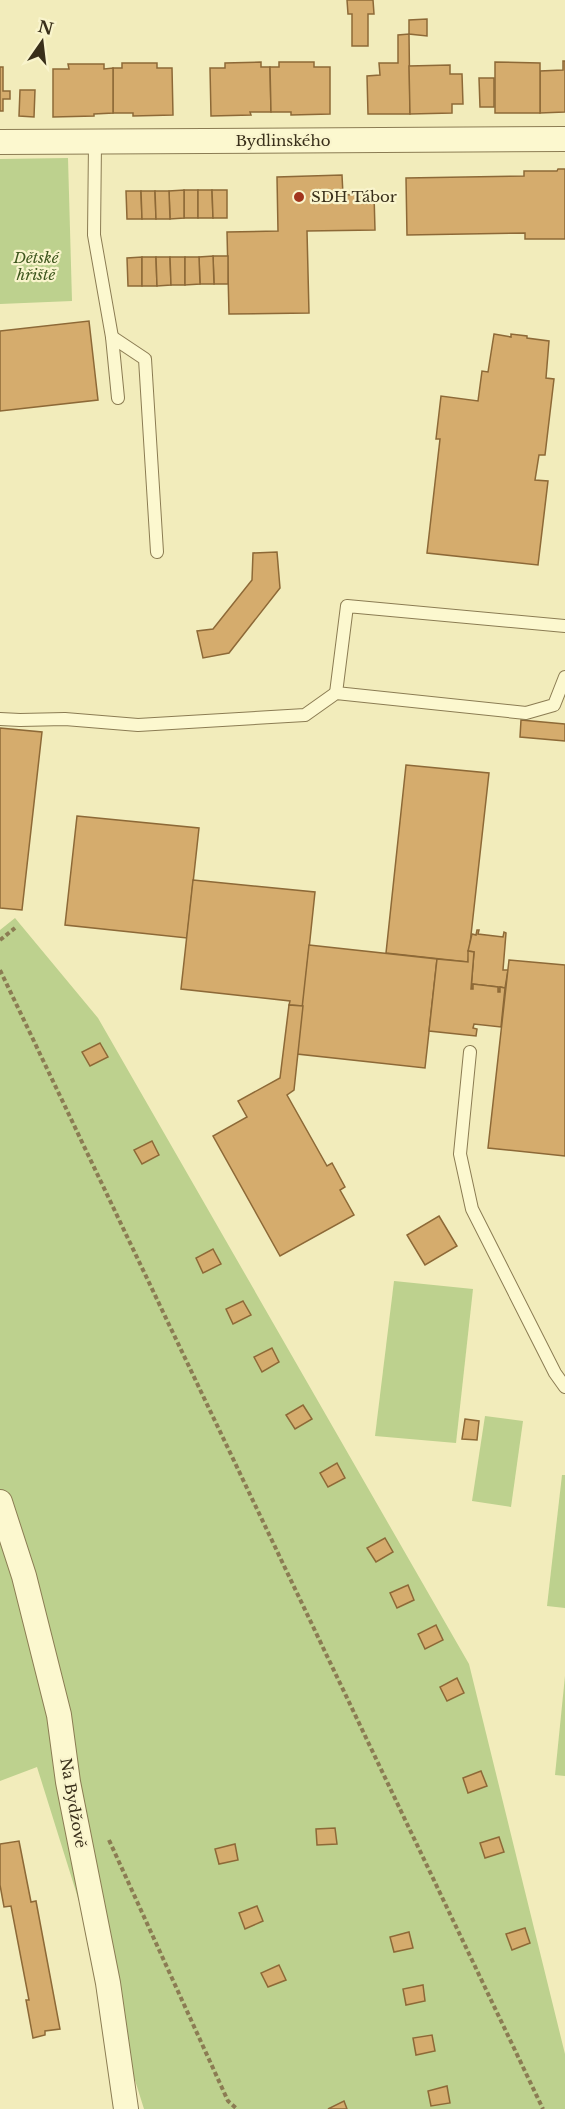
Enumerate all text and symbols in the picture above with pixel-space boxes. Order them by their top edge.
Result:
north arrow [12,12,72,72]
text: N [36,16,55,39]
street label: Bydlinského [235,131,331,150]
place label: SDH Tábor [311,187,398,206]
marker: SDH Tábor [292,190,306,204]
park label: Dětské hřiště [12,248,60,284]
street label: Na Bydžově [56,1756,91,1850]

